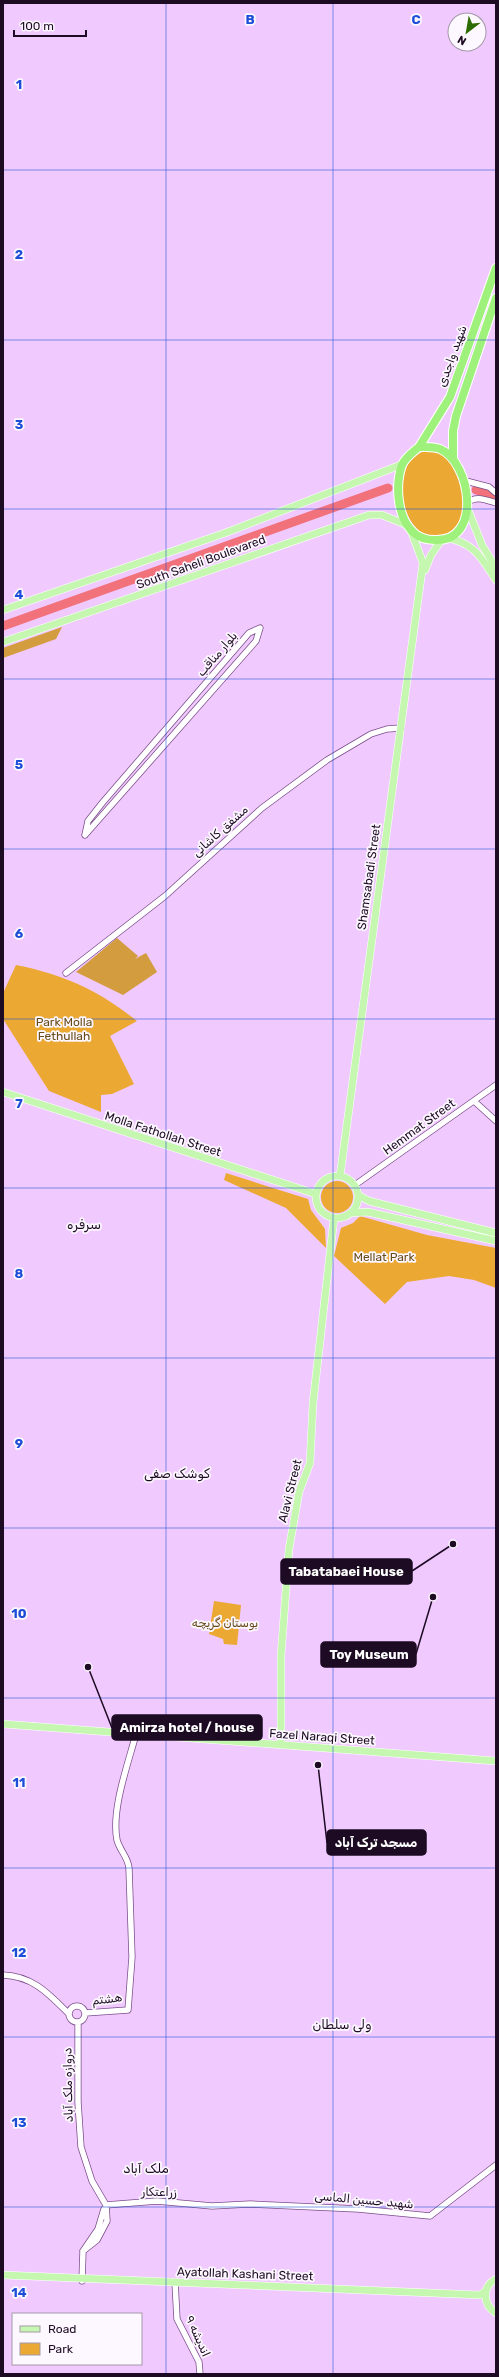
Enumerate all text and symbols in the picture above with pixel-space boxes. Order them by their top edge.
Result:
scale bar [14,12,86,38]
text: B [245,12,255,27]
text: C [411,12,421,27]
north arrow [447,12,487,52]
text: 100 m [20,19,54,33]
text: N [455,32,469,48]
text: 1 [16,77,22,92]
text: 2 [15,247,23,262]
street label: شهید واجدی [434,323,471,389]
text: 3 [15,417,24,432]
street label: South Saheli Boulevared [135,532,267,592]
text: 4 [15,587,24,602]
street label: بلوار مناقب [194,629,241,680]
text: 5 [15,757,23,772]
street label: مشفق کاشانی [189,802,252,860]
street label: Shamsabadi Street [355,823,383,931]
text: 6 [15,926,24,941]
park label: Park Molla Fethullah [36,1015,92,1043]
text: 7 [15,1096,23,1111]
street label: Hemmat Street [380,1096,458,1158]
street label: Molla Fathollah Street [103,1109,223,1159]
district label: سرفره [67,1217,101,1233]
park label: Mellat Park [353,1250,415,1264]
text: 8 [15,1266,24,1281]
text: 9 [15,1436,23,1451]
street label: Alavi Street [275,1458,305,1524]
district label: کوشک صفی [144,1466,210,1482]
callout: Tabatabaei House [281,1559,412,1584]
text: Tabatabaei House [288,1564,404,1579]
text: 10 [11,1606,27,1621]
park label: بوستان گریچه [192,1616,258,1631]
callout: Toy Museum [321,1642,416,1667]
text: Toy Museum [329,1647,409,1662]
callout: Amirza hotel / house [112,1715,262,1740]
text: Amirza hotel / house [120,1720,254,1735]
street label: Fazel Naraqi Street [269,1726,375,1748]
text: 11 [13,1775,25,1790]
callout: مسجد ترک آباد [327,1830,426,1855]
text: مسجد ترک آباد [335,1835,417,1850]
text: 12 [12,1945,26,1960]
street label: هشتم [91,1990,123,2009]
district label: ولی سلطان [312,2017,372,2033]
street label: دروازه ملک آباد [60,2047,77,2122]
text: 13 [11,2115,27,2130]
district label: ملک آباد [123,2161,169,2176]
street label: زراعتکار [140,2185,177,2200]
street label: شهید حسین الماسی [314,2189,414,2212]
street label: Ayatollah Kashani Street [177,2265,314,2283]
text: 14 [11,2285,27,2300]
legend [12,2313,142,2365]
street label: اندیشه ۹ [183,2313,213,2359]
text: Road [48,2322,76,2336]
text: Park [48,2342,74,2356]

